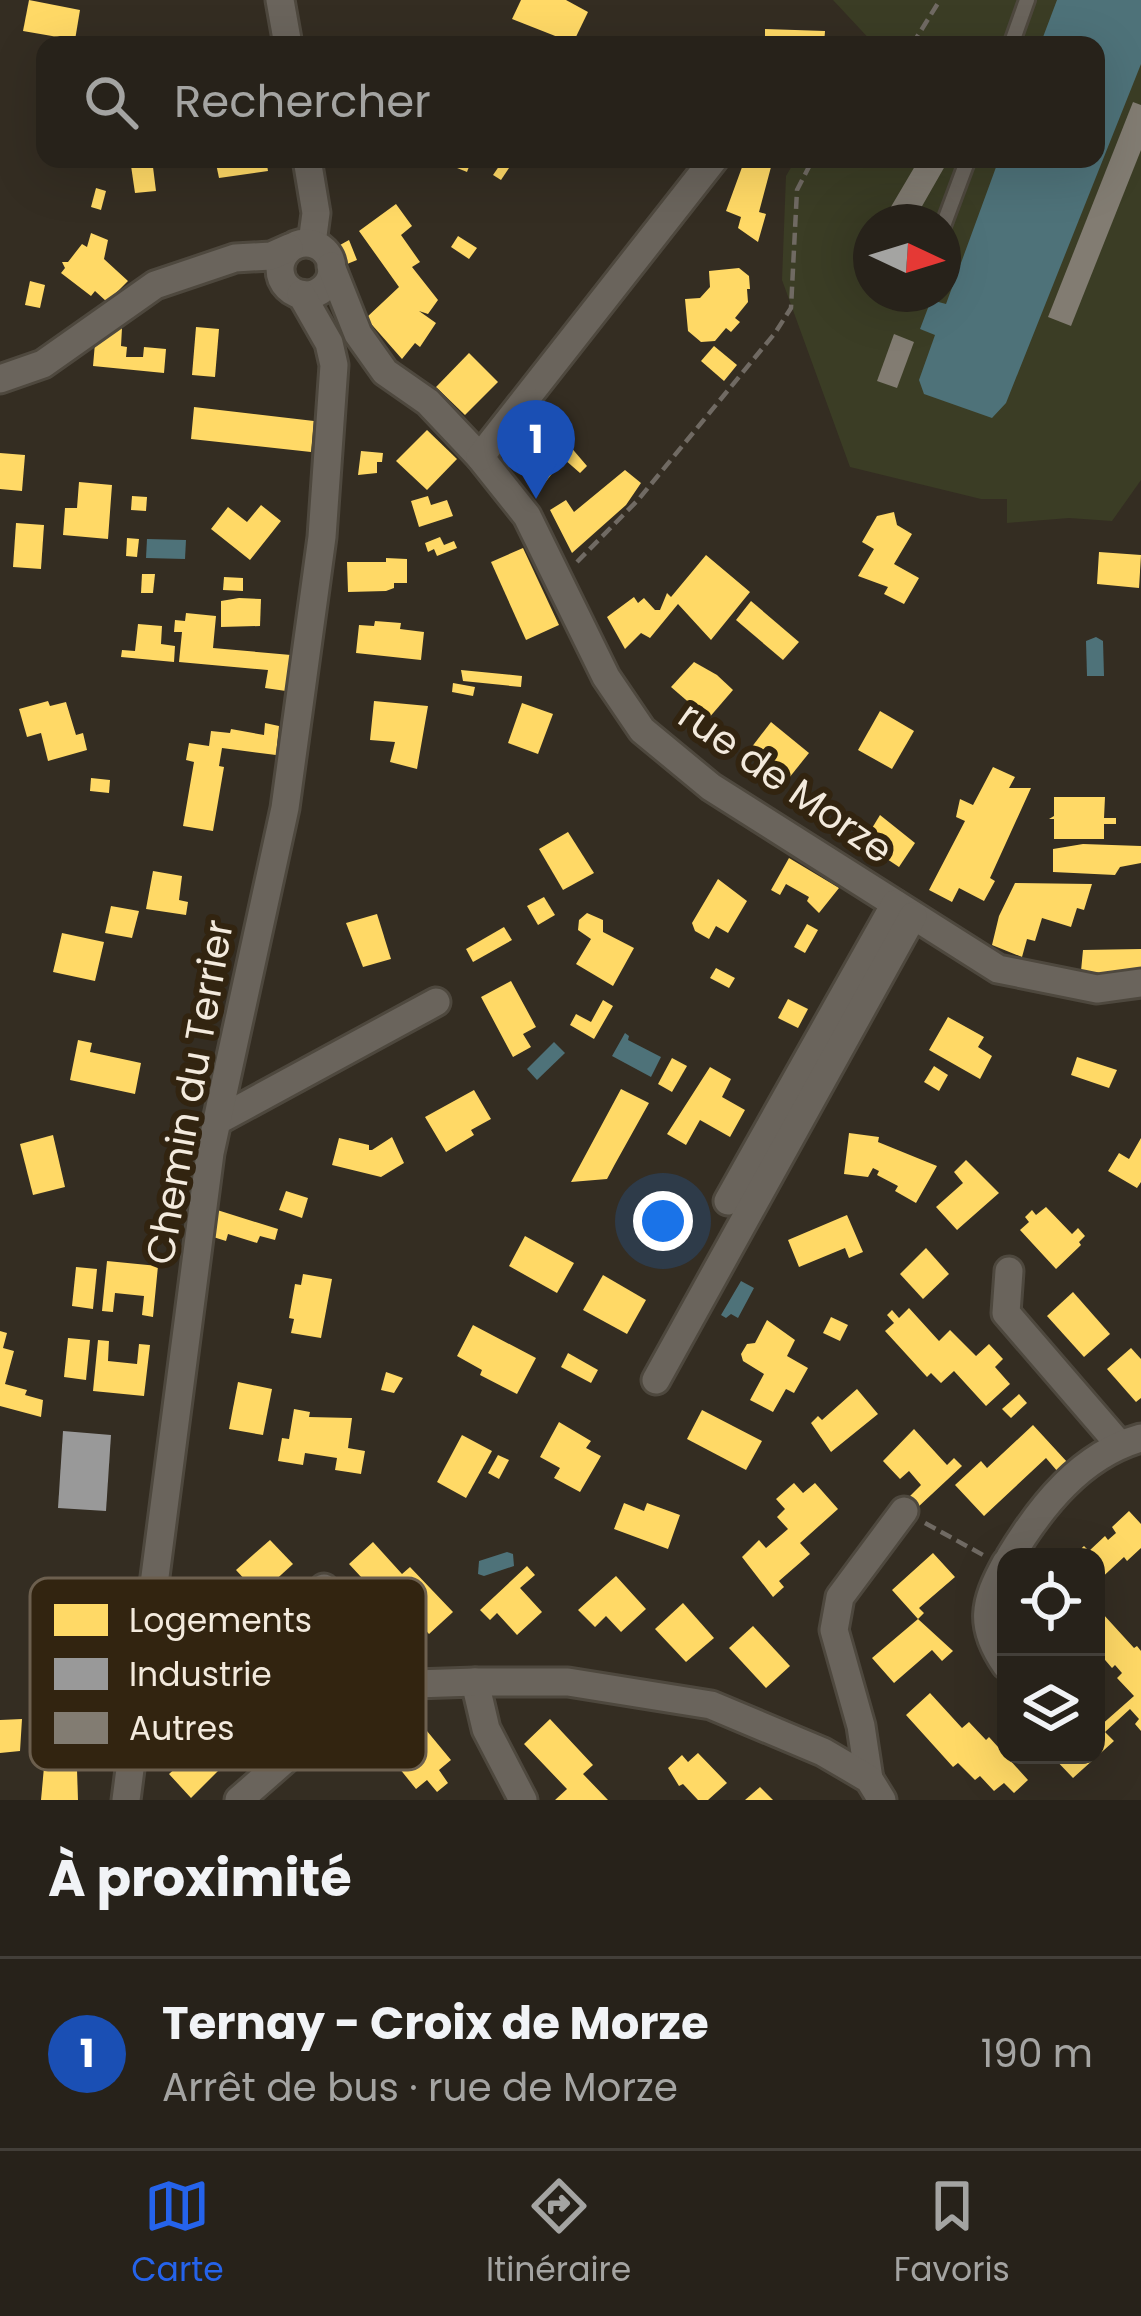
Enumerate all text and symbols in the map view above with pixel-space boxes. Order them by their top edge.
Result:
search box [36,36,1105,168]
icon: search [78,69,144,135]
text: Rechercher [174,70,431,133]
north arrow [853,204,961,312]
pin: 1 [497,400,575,499]
street label: rue de Morze [668,688,904,877]
street label: Chemin du Terrier [132,916,247,1269]
your location [633,1191,693,1251]
map controls [997,1548,1105,1764]
button: locate [997,1548,1105,1656]
legend [30,1578,426,1770]
text: Logements [129,1597,312,1644]
text: Industrie [129,1651,272,1698]
button: layers [997,1656,1105,1764]
text: Autres [129,1705,234,1752]
text: À proximité [48,1842,352,1914]
text: Ternay - Croix de Morze [162,1992,709,2055]
text: 1 [80,2026,94,2081]
text: 190 m [981,2026,1093,2081]
text: Arrêt de bus · rue de Morze [162,2060,678,2115]
tab: Carte [131,2173,224,2295]
tab: Itinéraire [486,2173,631,2295]
tab: Favoris [894,2173,1010,2295]

